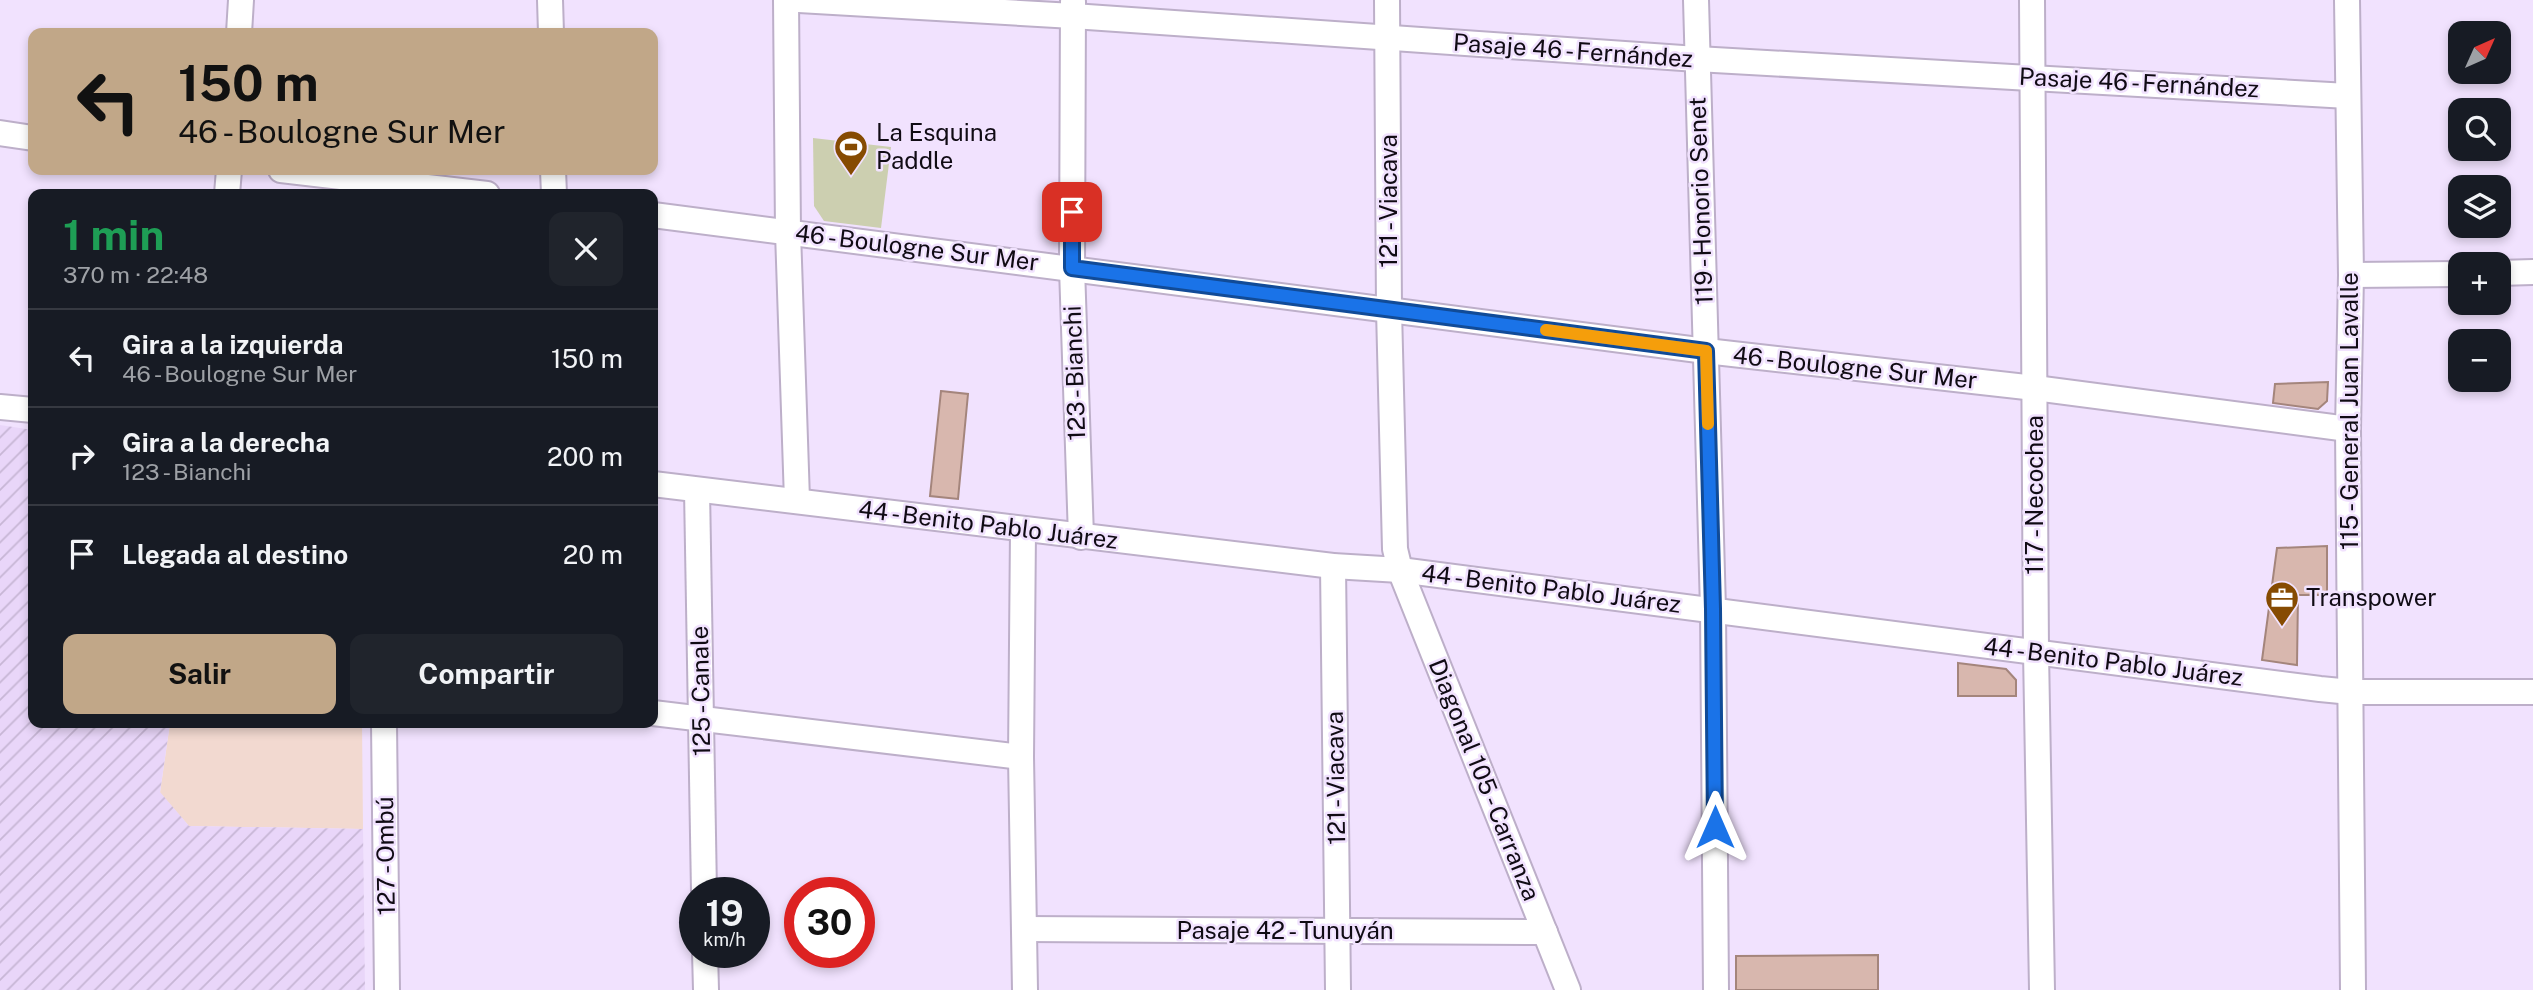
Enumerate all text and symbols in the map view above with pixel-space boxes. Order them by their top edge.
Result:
north arrow [2448,21,2511,84]
map controls [2448,21,2511,392]
street label: Pasaje 46 - Fernández [1452,28,1694,72]
text: 150 m [178,54,319,112]
icon: left [63,56,154,147]
street label: Pasaje 46 - Fernández [2018,62,2260,102]
street label: 119 - Honorio Senet [1682,96,1718,306]
button: search [2448,98,2511,161]
text: 46 - Boulogne Sur Mer [178,113,505,150]
place label: La Esquina Paddle [876,118,997,174]
sports icon: La Esquina Paddle [832,128,870,177]
street label: 121 - Viacava [1374,134,1402,268]
button: layers [2448,175,2511,238]
pin [1042,182,1102,242]
icon: arrive [1053,193,1091,231]
text: 1 min [63,210,164,259]
button: close [549,212,623,286]
street label: 46 - Boulogne Sur Mer [794,218,1041,276]
button: + [2448,252,2511,315]
text: 370 m · 22:48 [63,261,208,288]
street label: 115 - General Juan Lavalle [2335,272,2363,550]
street label: 123 - Bianchi [1058,305,1090,441]
text: Gira a la izquierda [122,329,344,360]
button: − [2448,329,2511,392]
icon: left [63,339,101,377]
street label: 46 - Boulogne Sur Mer [1732,340,1979,394]
text: 150 m [551,343,623,374]
text: 46 - Boulogne Sur Mer [122,360,357,387]
street label: 117 - Necochea [2020,415,2048,575]
text: Gira a la derecha [122,427,330,458]
icon: right [63,437,101,475]
text: 200 m [547,441,623,472]
text: 123 - Bianchi [122,458,251,485]
street label: 44 - Benito Pablo Juárez [857,494,1119,554]
icon: arrive [63,535,101,573]
text: Llegada al destino [122,539,348,570]
text: 20 m [563,539,623,570]
street label: 44 - Benito Pablo Juárez [1420,558,1682,618]
office icon: Transpower [2263,579,2301,628]
place label: Transpower [2306,583,2437,611]
street label: 125 - Canale [685,626,715,757]
street label: 44 - Benito Pablo Juárez [1982,631,2244,691]
button: Salir [63,634,336,714]
button: Compartir [350,634,623,714]
street label: Diagonal 105 - Carranza [1424,655,1546,905]
street label: 121 - Viacava [1320,711,1350,845]
position arrow [1678,790,1752,864]
street label: 127 - Ombú [370,796,400,916]
speed limit sign: 30 [784,877,875,968]
text: 19 [705,893,744,934]
street label: Pasaje 42 - Tunuyán [1176,916,1394,944]
text: km/h [703,929,746,950]

